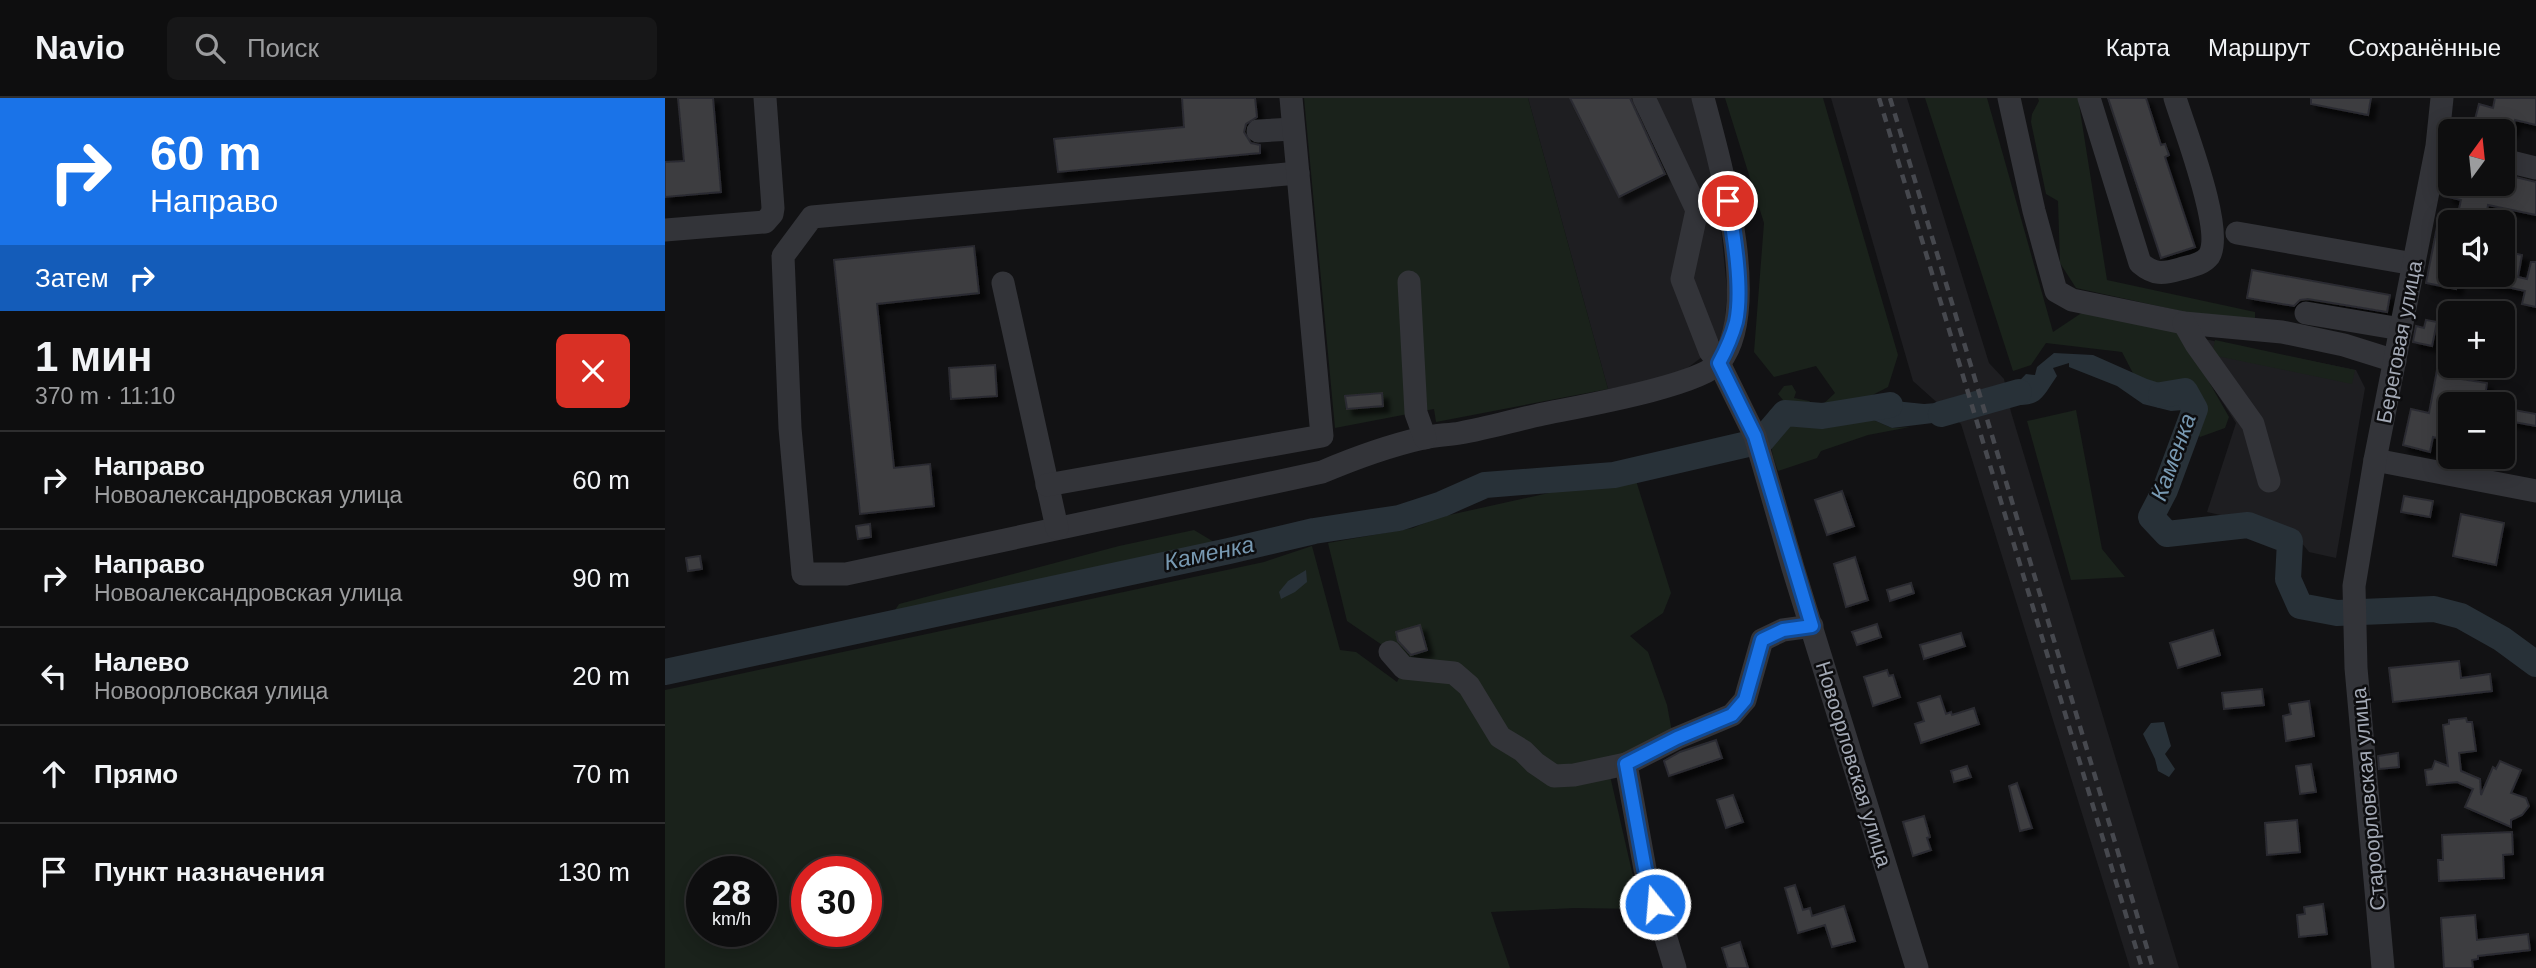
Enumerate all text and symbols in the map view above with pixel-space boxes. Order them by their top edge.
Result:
search box [167,17,657,80]
text: Navio [35,29,125,66]
icon: search [191,29,229,67]
text: Поиск [247,33,319,63]
text: Карта [2106,34,2170,61]
text: Маршрут [2208,34,2310,61]
text: Сохранённые [2348,34,2501,61]
north arrow [2438,119,2515,196]
map controls [2438,119,2515,469]
icon: right [35,126,126,217]
text: 60 m [150,126,262,180]
pin [1698,171,1758,231]
icon: arrive [1709,182,1747,220]
text: Направо [150,183,278,219]
button: sound [2438,210,2515,287]
street label: Береговая улица [2372,258,2426,425]
icon: right [123,259,161,297]
text: Затем [35,263,109,293]
button: + [2438,301,2515,378]
text: 1 мин [35,333,152,380]
button: close [556,334,630,408]
text: 370 m · 11:10 [35,383,175,409]
button: − [2438,392,2515,469]
water label: Каменка [2145,410,2201,504]
text: Направо [94,451,205,481]
icon: right [35,461,73,499]
text: 60 m [572,465,630,495]
text: Новоалександровская улица [94,482,402,508]
water label: Каменка [1162,531,1256,575]
text: Направо [94,549,205,579]
icon: right [35,559,73,597]
text: 90 m [572,563,630,593]
text: Новоалександровская улица [94,580,402,606]
text: Налево [94,647,189,677]
icon: left [35,657,73,695]
street label: Новоорловская улица [1812,658,1896,870]
text: 20 m [572,661,630,691]
text: Новоорловская улица [94,678,328,704]
street label: Староорловская улица [2347,686,2389,912]
icon: ahead [35,755,73,793]
text: Прямо [94,759,178,789]
text: 70 m [572,759,630,789]
icon: arrive [35,853,73,891]
speed limit sign: 30 [791,856,882,947]
text: Пункт назначения [94,857,325,887]
text: 130 m [558,857,630,887]
position arrow [1618,867,1692,941]
text: 28 [712,873,751,912]
text: km/h [712,909,751,929]

